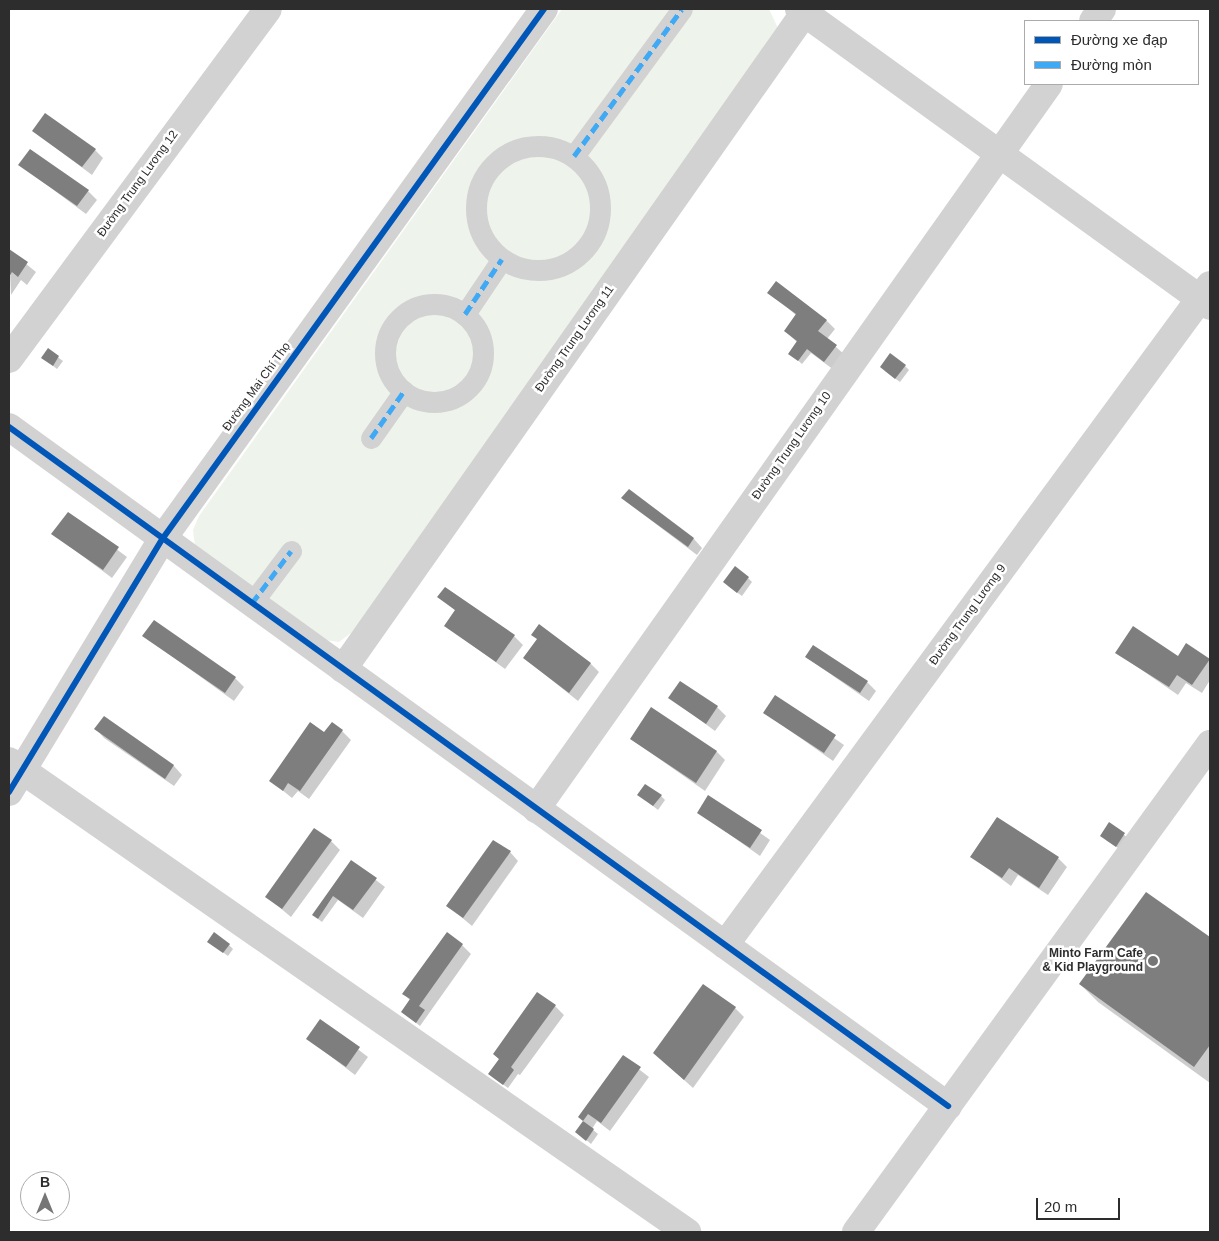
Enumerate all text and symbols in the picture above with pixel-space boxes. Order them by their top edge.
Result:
legend [1024,20,1199,85]
text: Đường xe đạp [1071,31,1168,48]
text: Đường mòn [1071,56,1152,73]
street label: Đường Trung Lương 12 [95,128,181,240]
street label: Đường Trung Lương 11 [533,283,617,395]
street label: Đường Mai Chí Thọ [220,340,294,434]
street label: Đường Trung Lương 10 [749,389,835,503]
street label: Đường Trung Lương 9 [926,562,1010,668]
place label: Minto Farm Cafe & Kid Playground [1042,947,1143,975]
marker: Minto Farm Cafe & Kid Playground [1147,955,1159,967]
north arrow [20,1171,70,1221]
text: B [40,1174,50,1190]
scale bar [1039,1188,1123,1220]
text: 20 m [1044,1198,1077,1215]

